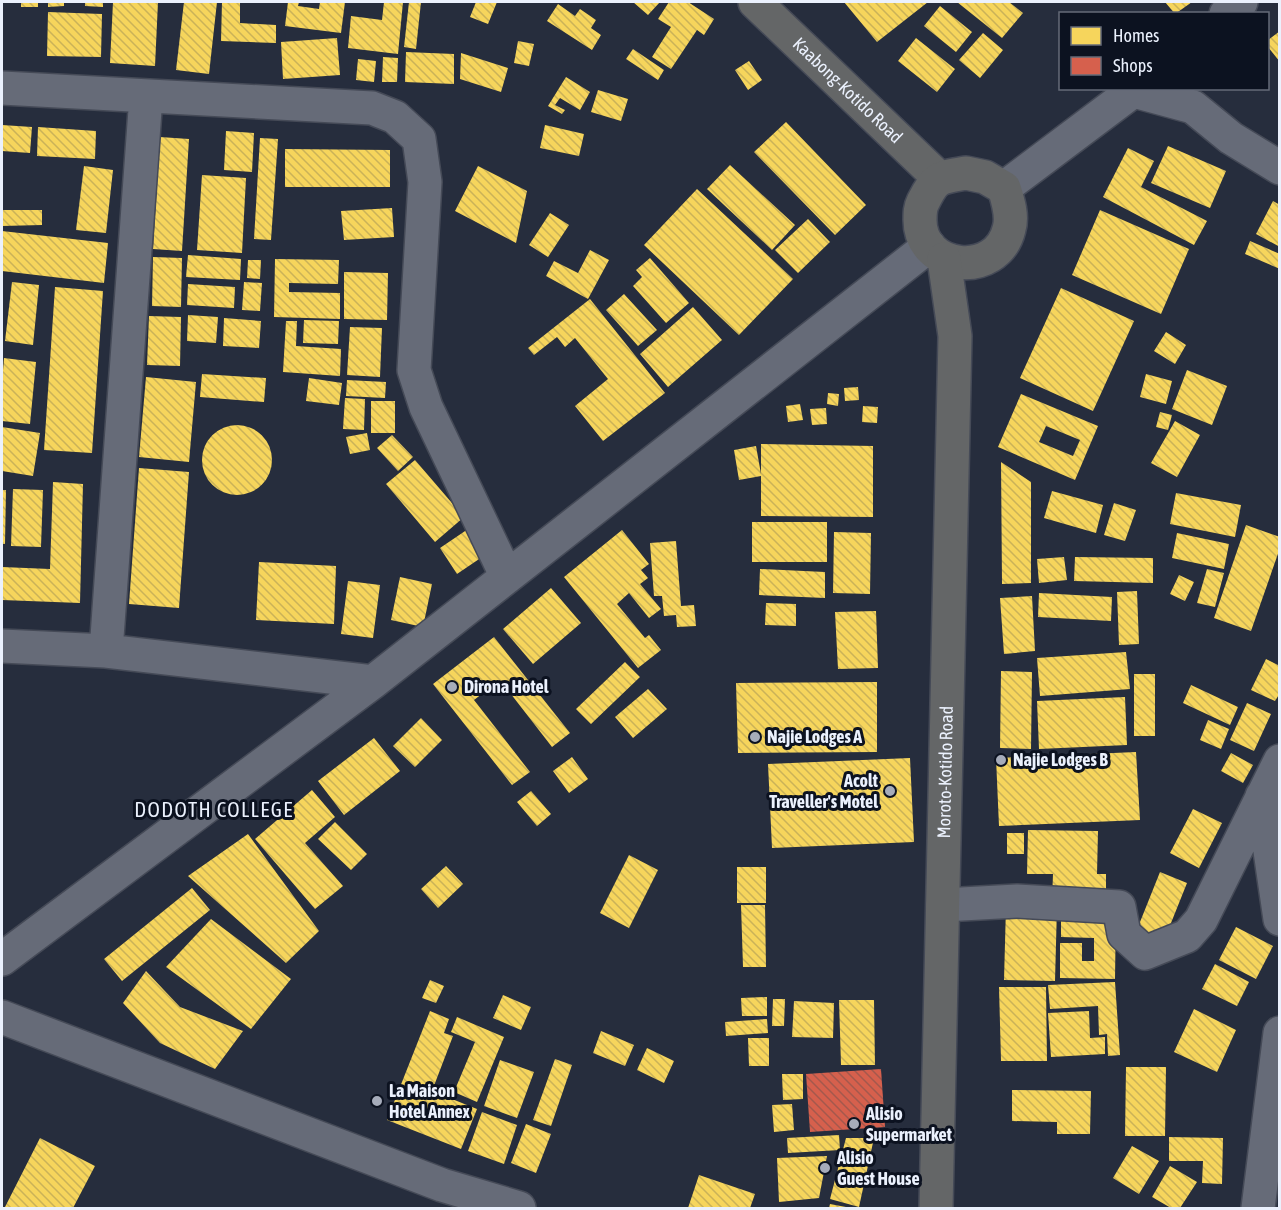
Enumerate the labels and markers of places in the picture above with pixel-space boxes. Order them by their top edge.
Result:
place label: Dirona Hotel [464,676,549,697]
marker: Dirona Hotel [445,680,459,694]
place label: Najie Lodges A [767,726,862,747]
marker: Najie Lodges A [748,730,762,744]
place label: Najie Lodges B [1013,749,1108,770]
marker: Najie Lodges B [994,753,1008,767]
place label: Acolt Traveller's Motel [769,770,879,812]
marker: Acolt Traveller's Motel [883,784,897,798]
place label: La Maison Hotel Annex [389,1080,471,1122]
marker: La Maison Hotel Annex [370,1094,384,1108]
place label: Alisio Supermarket [865,1103,953,1145]
marker: Alisio Supermarket [847,1117,861,1131]
place label: Alisio Guest House [836,1147,920,1189]
marker: Alisio Guest House [818,1161,832,1175]

